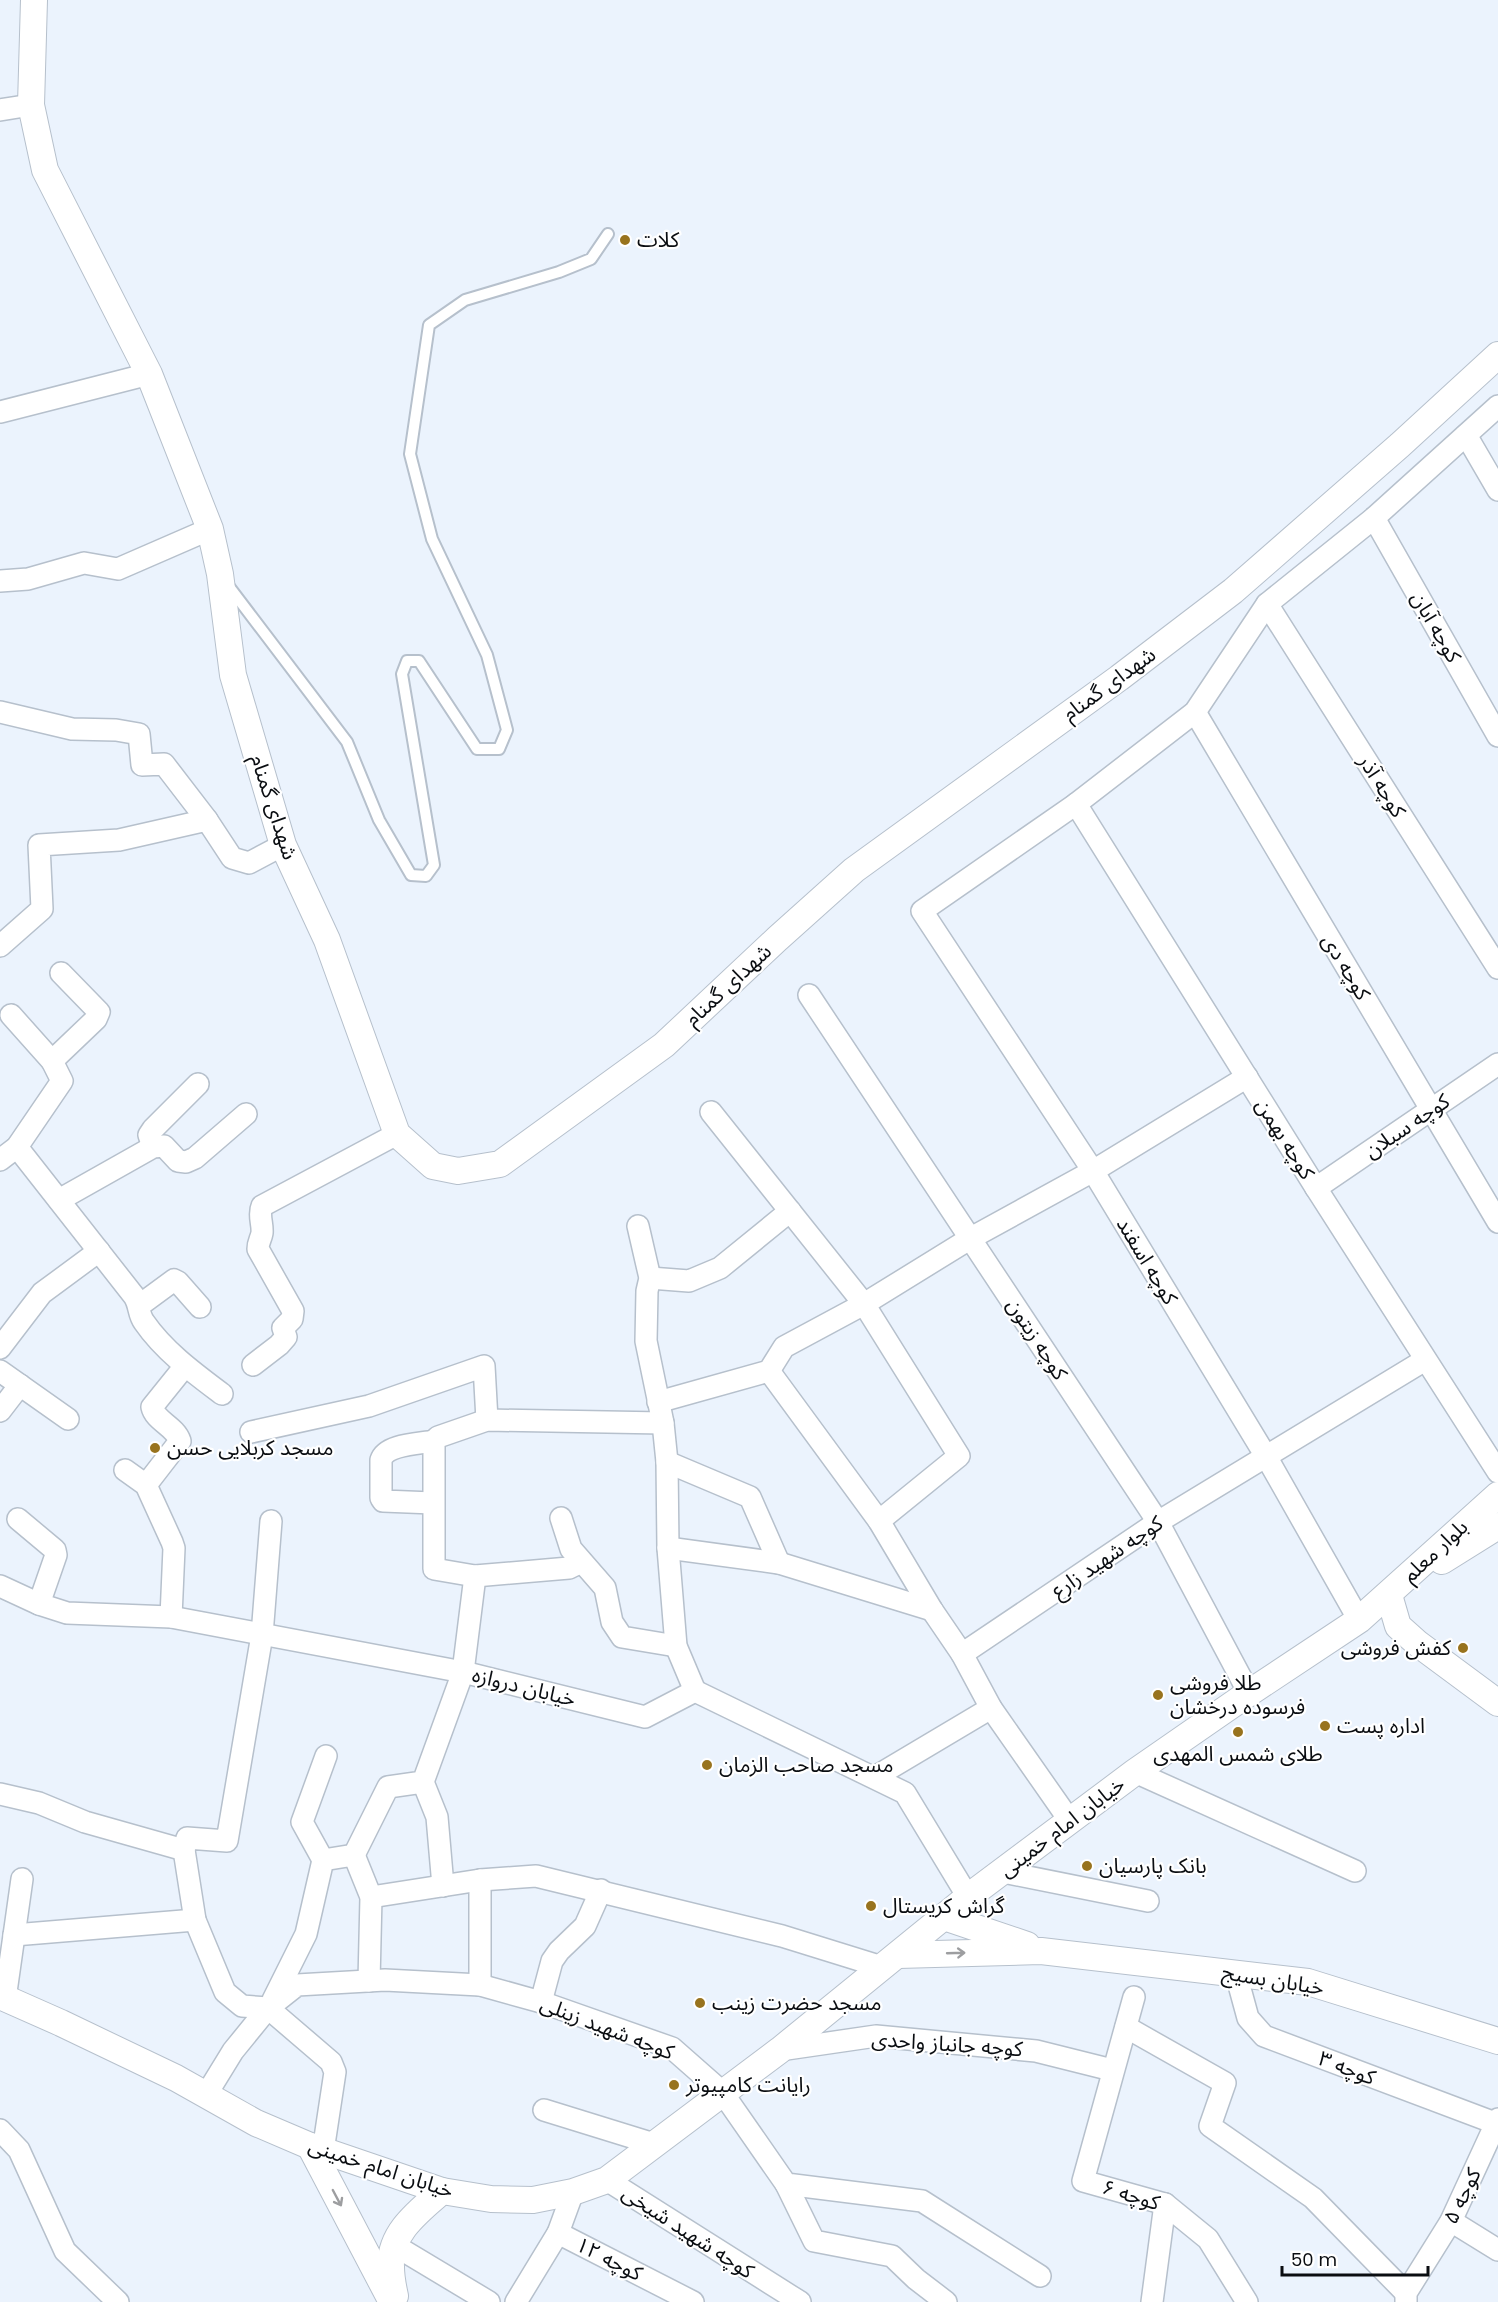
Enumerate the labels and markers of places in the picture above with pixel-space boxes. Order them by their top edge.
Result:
place label: کلات [637,225,679,254]
marker: کلات [618,233,632,247]
place label: مسجد کربلایی حسن [167,1433,334,1462]
marker: مسجد کربلایی حسن [148,1441,162,1455]
place label: کفش فروشی [1341,1633,1451,1662]
marker: کفش فروشی [1456,1641,1470,1655]
place label: طلا فروشی فرسوده درخشان [1170,1668,1305,1721]
marker: طلا فروشی فرسوده درخشان [1151,1688,1165,1702]
place label: اداره پست [1337,1711,1425,1740]
marker: اداره پست [1318,1719,1332,1733]
marker: طلای شمس المهدی [1231,1725,1245,1739]
place label: طلای شمس المهدی [1153,1739,1323,1768]
place label: مسجد صاحب الزمان [719,1750,894,1779]
marker: مسجد صاحب الزمان [700,1758,714,1772]
place label: بانک پارسیان [1099,1851,1207,1880]
marker: بانک پارسیان [1080,1859,1094,1873]
place label: گراش کریستال [883,1891,1005,1920]
marker: گراش کریستال [864,1899,878,1913]
place label: مسجد حضرت زینب [712,1988,882,2017]
marker: مسجد حضرت زینب [693,1996,707,2010]
place label: رایانت کامپیوتر [685,2070,811,2099]
marker: رایانت کامپیوتر [667,2078,681,2092]

